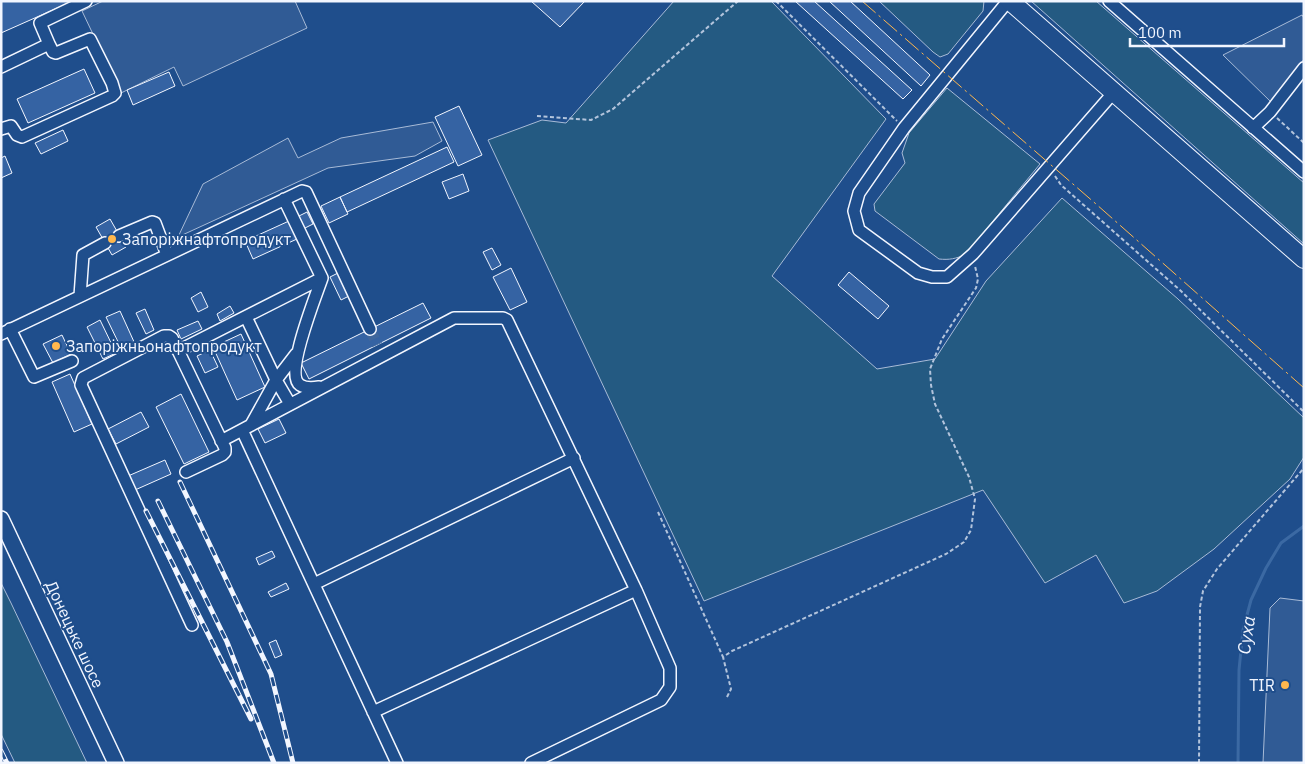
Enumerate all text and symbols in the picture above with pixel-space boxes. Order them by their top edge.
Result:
scale bar [1130,15,1284,47]
text: 100 m [1138,23,1182,42]
place label: Запоріжнафтопродукт [122,229,291,249]
marker: Запоріжнафтопродукт [106,233,118,245]
place label: Запоріжньонафтопродукт [66,336,262,356]
marker: Запоріжньонафтопродукт [50,340,62,352]
street label: Донецьке шосе [41,577,109,691]
water label: Суха [1232,614,1260,656]
place label: TIR [1249,675,1275,695]
marker: TIR [1279,679,1291,691]

